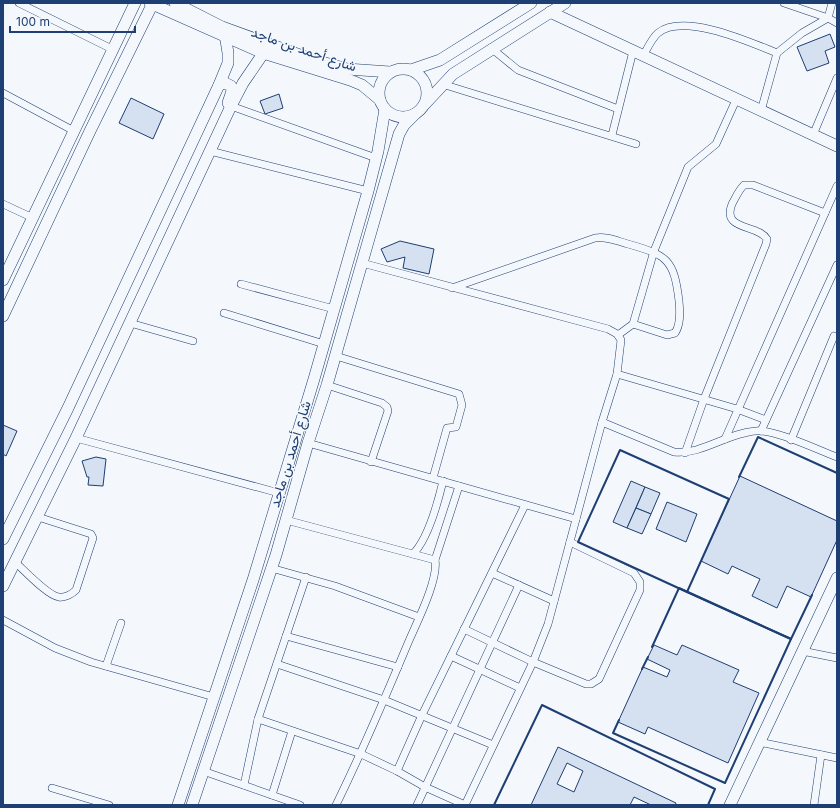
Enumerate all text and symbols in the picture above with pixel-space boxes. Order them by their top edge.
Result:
scale bar [10,8,135,34]
text: 100 m [16,14,50,29]
street label: شارع أحمد بن ماجد [248,23,359,77]
street label: شارع أحمد بن ماجد [265,399,317,510]

